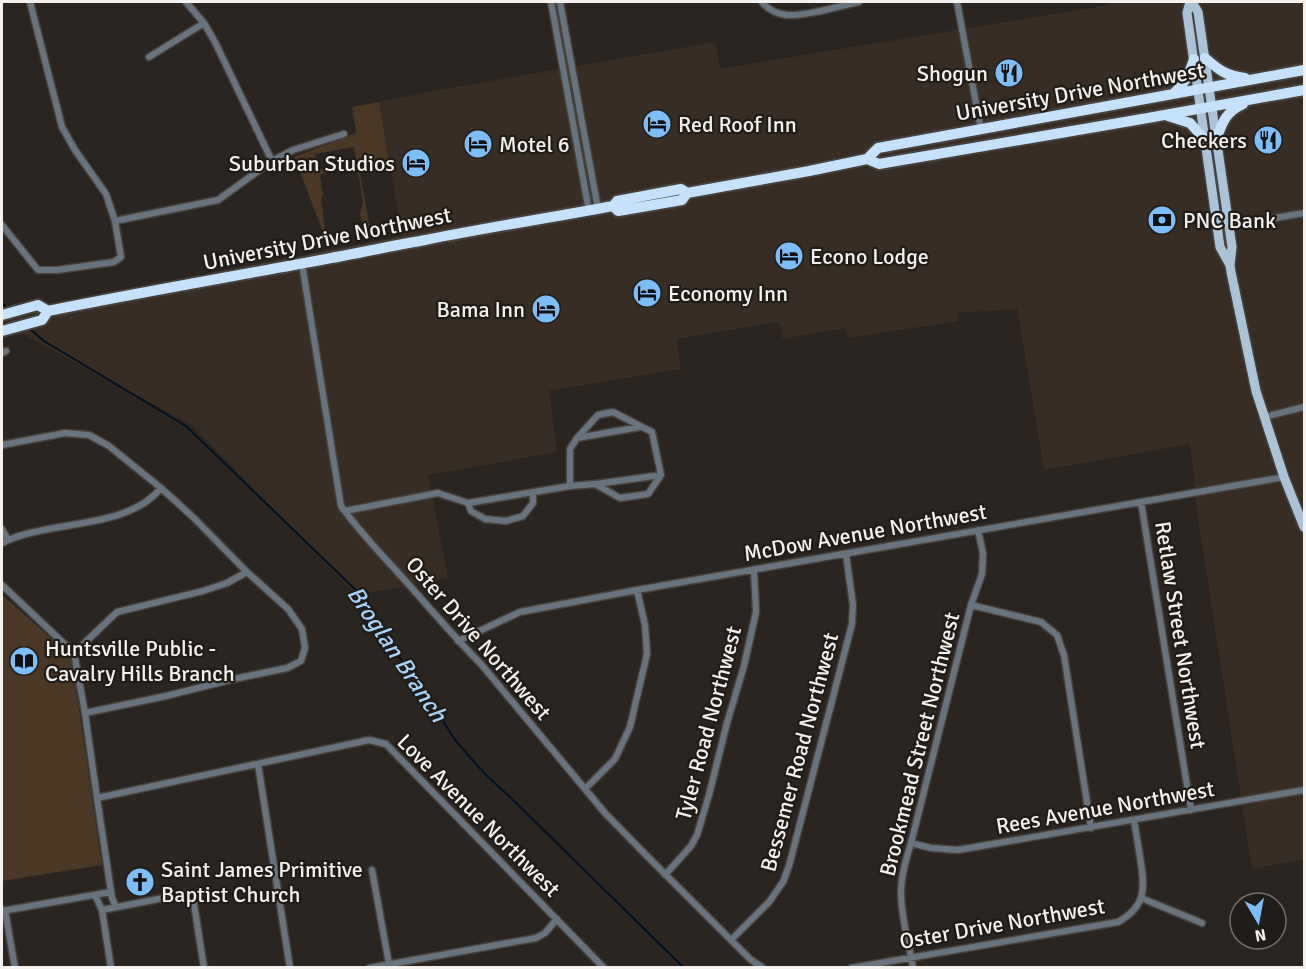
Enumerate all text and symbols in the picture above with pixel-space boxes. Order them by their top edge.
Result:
street label: University Drive Northwest [954,56,1207,127]
restaurant icon: Shogun [993,57,1025,89]
place label: Shogun [917,60,988,87]
hotel icon: Red Roof Inn [641,108,673,140]
place label: Red Roof Inn [678,111,797,138]
restaurant icon: Checkers [1252,124,1284,156]
place label: Checkers [1161,127,1247,154]
hotel icon: Motel 6 [462,128,494,160]
place label: Motel 6 [499,131,570,158]
hotel icon: Suburban Studios [400,147,432,179]
place label: Suburban Studios [229,150,395,177]
street label: University Drive Northwest [201,201,454,276]
bank icon: PNC Bank [1146,204,1178,236]
place label: PNC Bank [1183,207,1276,234]
hotel icon: Econo Lodge [773,240,805,272]
place label: Econo Lodge [810,243,929,270]
hotel icon: Economy Inn [631,277,663,309]
place label: Economy Inn [668,280,788,307]
hotel icon: Bama Inn [530,293,562,325]
place label: Bama Inn [437,296,525,323]
street label: McDow Avenue Northwest [741,498,989,567]
street label: Retlaw Street Northwest [1149,519,1212,751]
street label: Oster Drive Northwest [400,551,557,726]
water label: Broglan Branch [340,580,454,729]
street label: Brookmead Street Northwest [874,609,965,879]
street label: Tyler Road Northwest [670,623,747,823]
street label: Bessemer Road Northwest [755,629,844,875]
place label: Huntsville Public - Cavalry Hills Branch [45,635,235,687]
library icon: Huntsville Public - Cavalry Hills Branch [8,645,40,677]
street label: Love Avenue Northwest [391,728,566,903]
street label: Rees Avenue Northwest [994,775,1217,840]
place label: Saint James Primitive Baptist Church [161,856,363,908]
church icon: Saint James Primitive Baptist Church [124,866,156,898]
north arrow [1228,891,1288,951]
street label: Oster Drive Northwest [897,892,1107,955]
text: N [1253,924,1268,946]

